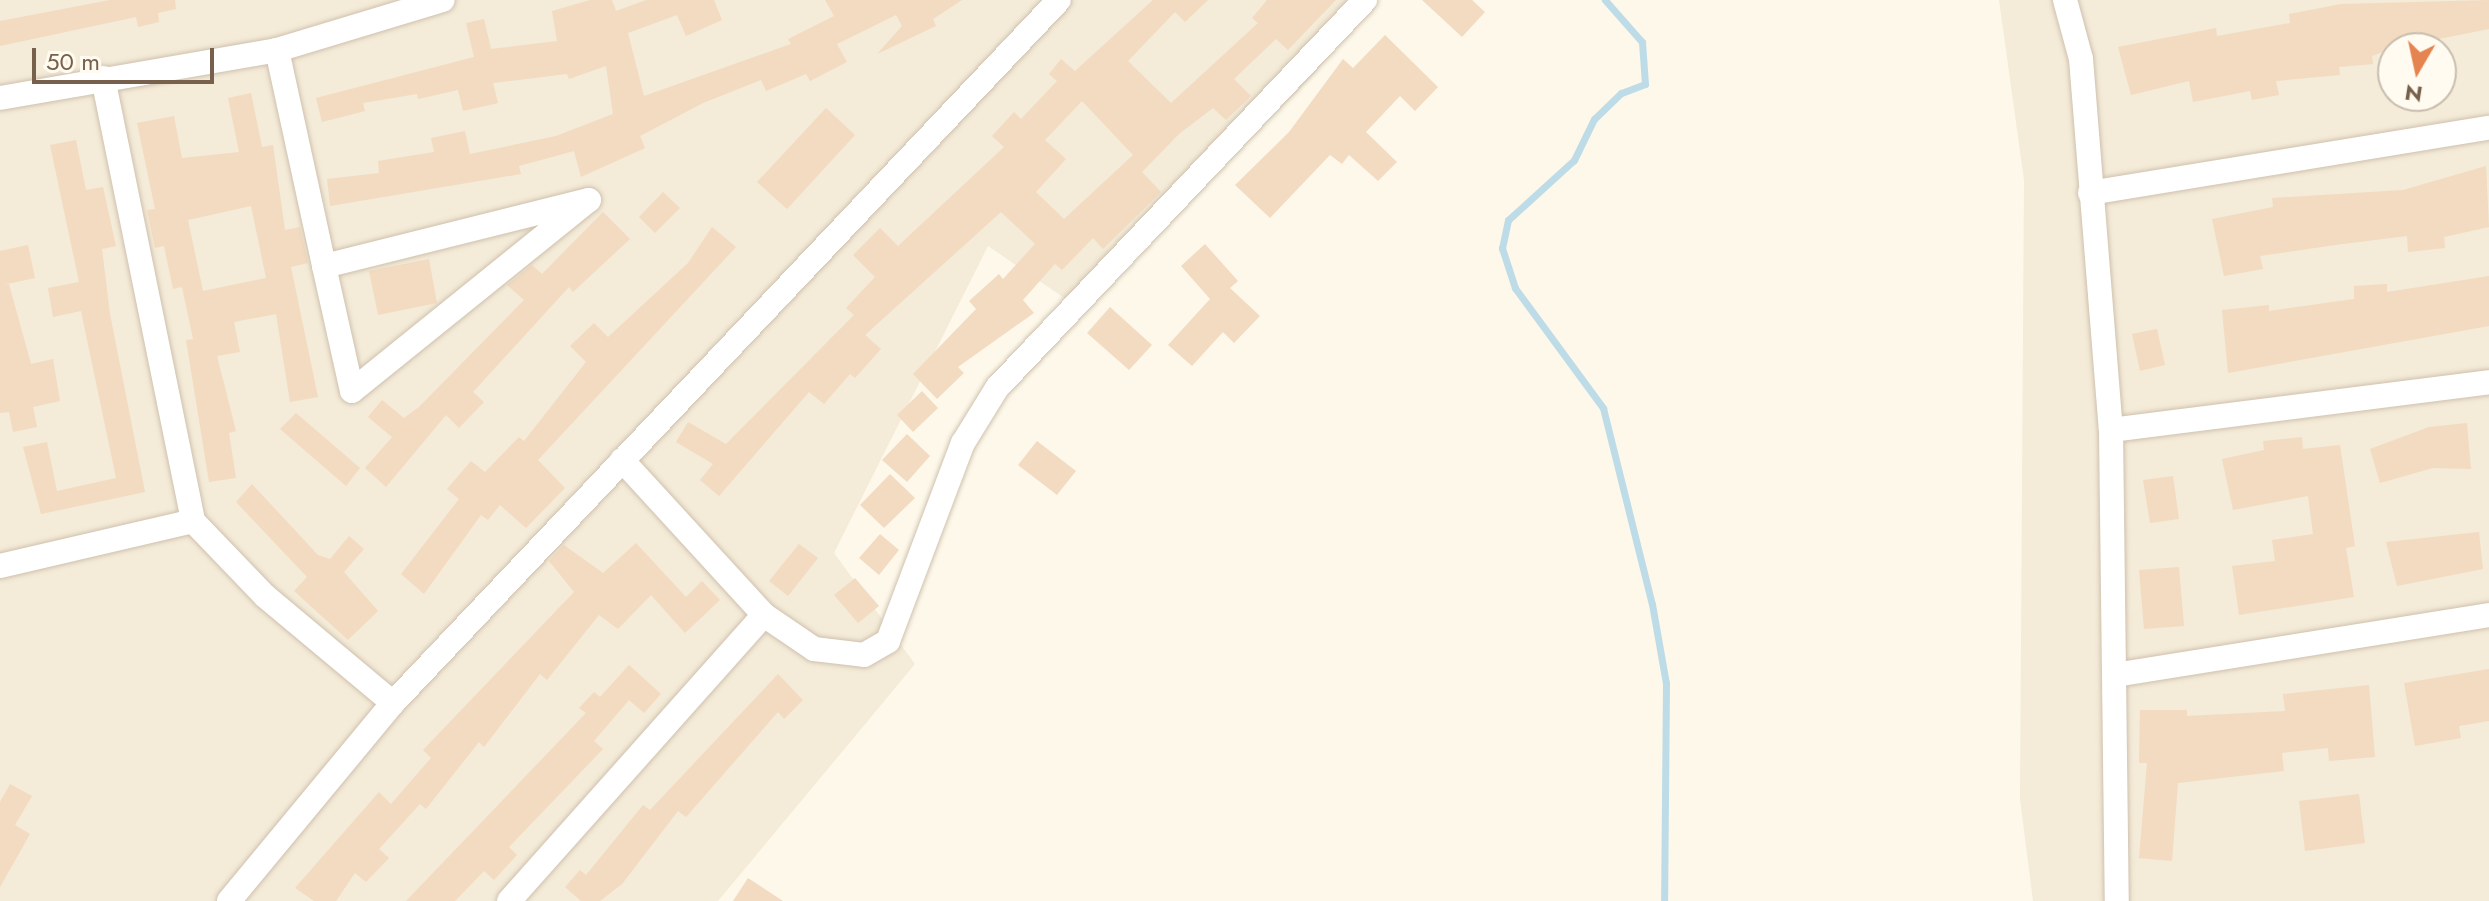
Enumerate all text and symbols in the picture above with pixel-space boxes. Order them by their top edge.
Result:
scale bar [36,32,218,82]
north arrow [2377,32,2457,112]
text: 50 m [46,44,100,79]
text: N [2402,77,2425,111]

